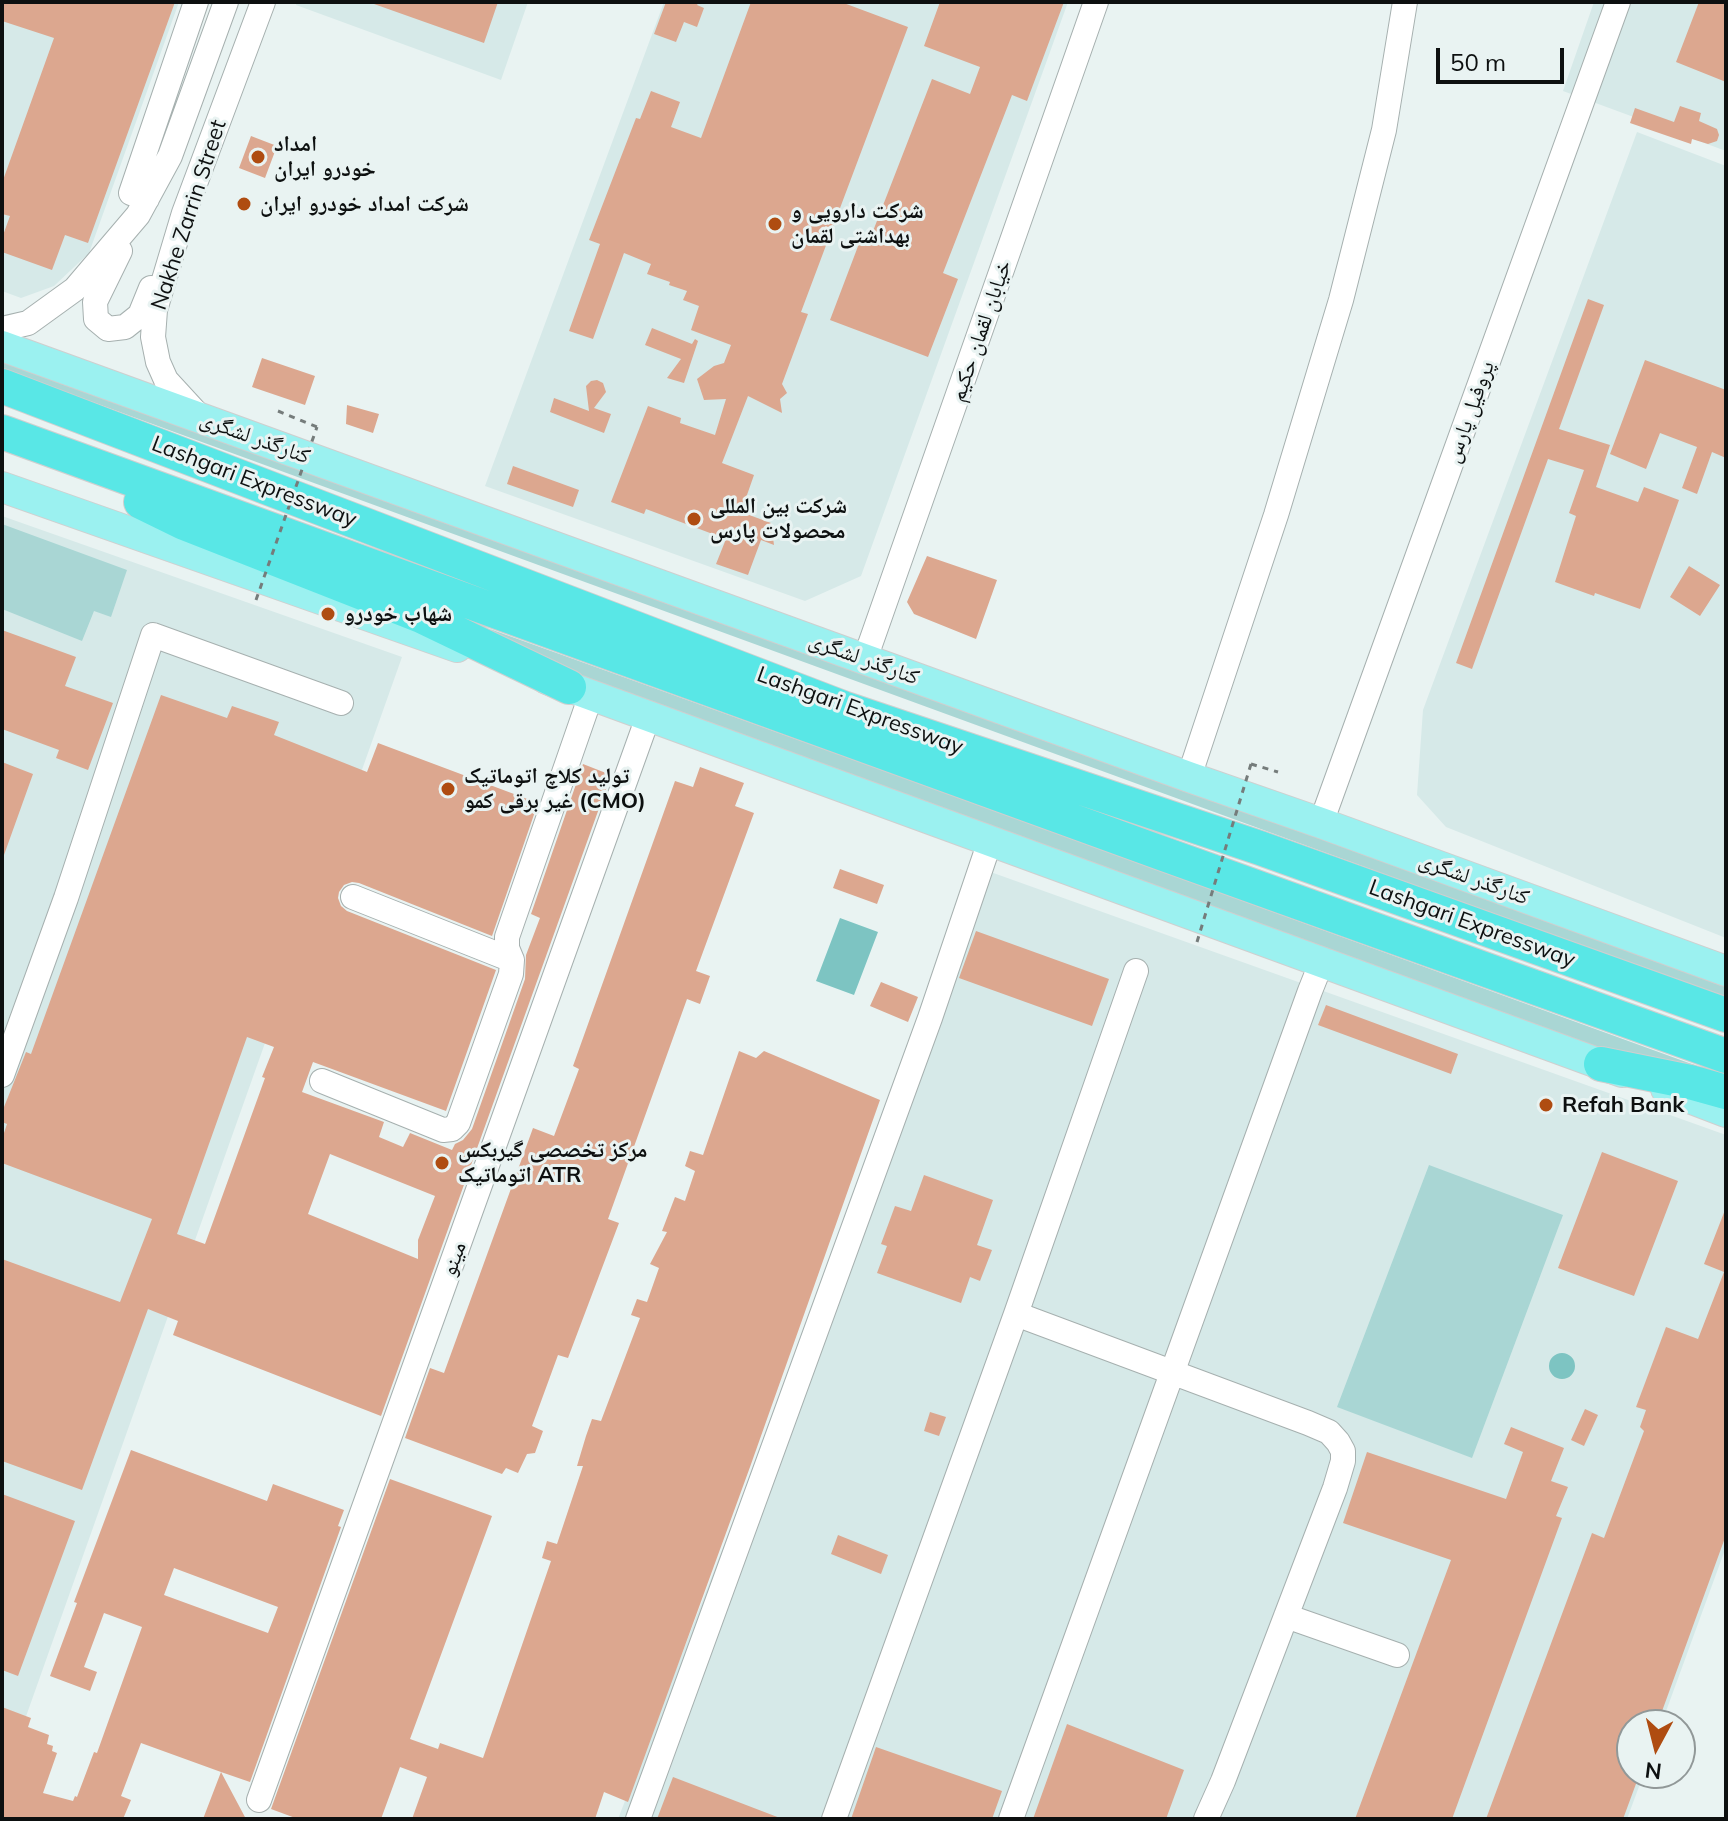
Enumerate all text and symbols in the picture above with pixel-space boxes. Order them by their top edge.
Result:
scale bar [1440,32,1568,82]
text: 50 m [1450,47,1506,77]
street label: Nakhe Zarrin Street [146,117,232,313]
place label: امداد خودرو ایران [274,131,376,182]
marker: امداد خودرو ایران [249,148,267,166]
place label: شرکت امداد خودرو ایران [260,191,469,217]
marker: شرکت امداد خودرو ایران [235,195,253,213]
place label: شرکت دارویی و بهداشتی لقمان [791,198,924,250]
marker: شرکت دارویی و بهداشتی لقمان [766,215,784,233]
street label: خیابان لقمان حکیم [944,257,1018,405]
street label: پروفیل پارس [1439,357,1501,467]
street label: کنارگذر لشگری [196,406,314,470]
street label: Lashgari Expressway [148,431,360,533]
place label: شرکت بین المللی محصولات پارس [710,493,847,544]
marker: شرکت بین المللی محصولات پارس [685,510,703,528]
place label: شهاب خودرو [344,601,452,627]
marker: شهاب خودرو [319,605,337,623]
street label: کنارگذر لشگری [805,627,923,691]
street label: Lashgari Expressway [753,661,967,761]
place label: تولید کلاچ اتوماتیک غیر برقی کمو (CMO) [464,763,646,814]
marker: تولید کلاچ اتوماتیک غیر برقی کمو (CMO) [439,780,457,798]
street label: کنارگذر لشگری [1415,847,1533,911]
street label: Lashgari Expressway [1365,874,1579,974]
place label: Refah Bank [1562,1092,1684,1118]
marker: Refah Bank [1537,1096,1555,1114]
place label: مرکز تخصصی گیربکس اتوماتیک ATR [458,1137,648,1188]
marker: مرکز تخصصی گیربکس اتوماتیک ATR [433,1154,451,1172]
street label: مینو [436,1238,472,1280]
north arrow [1616,1709,1696,1789]
text: N [1643,1756,1663,1786]

